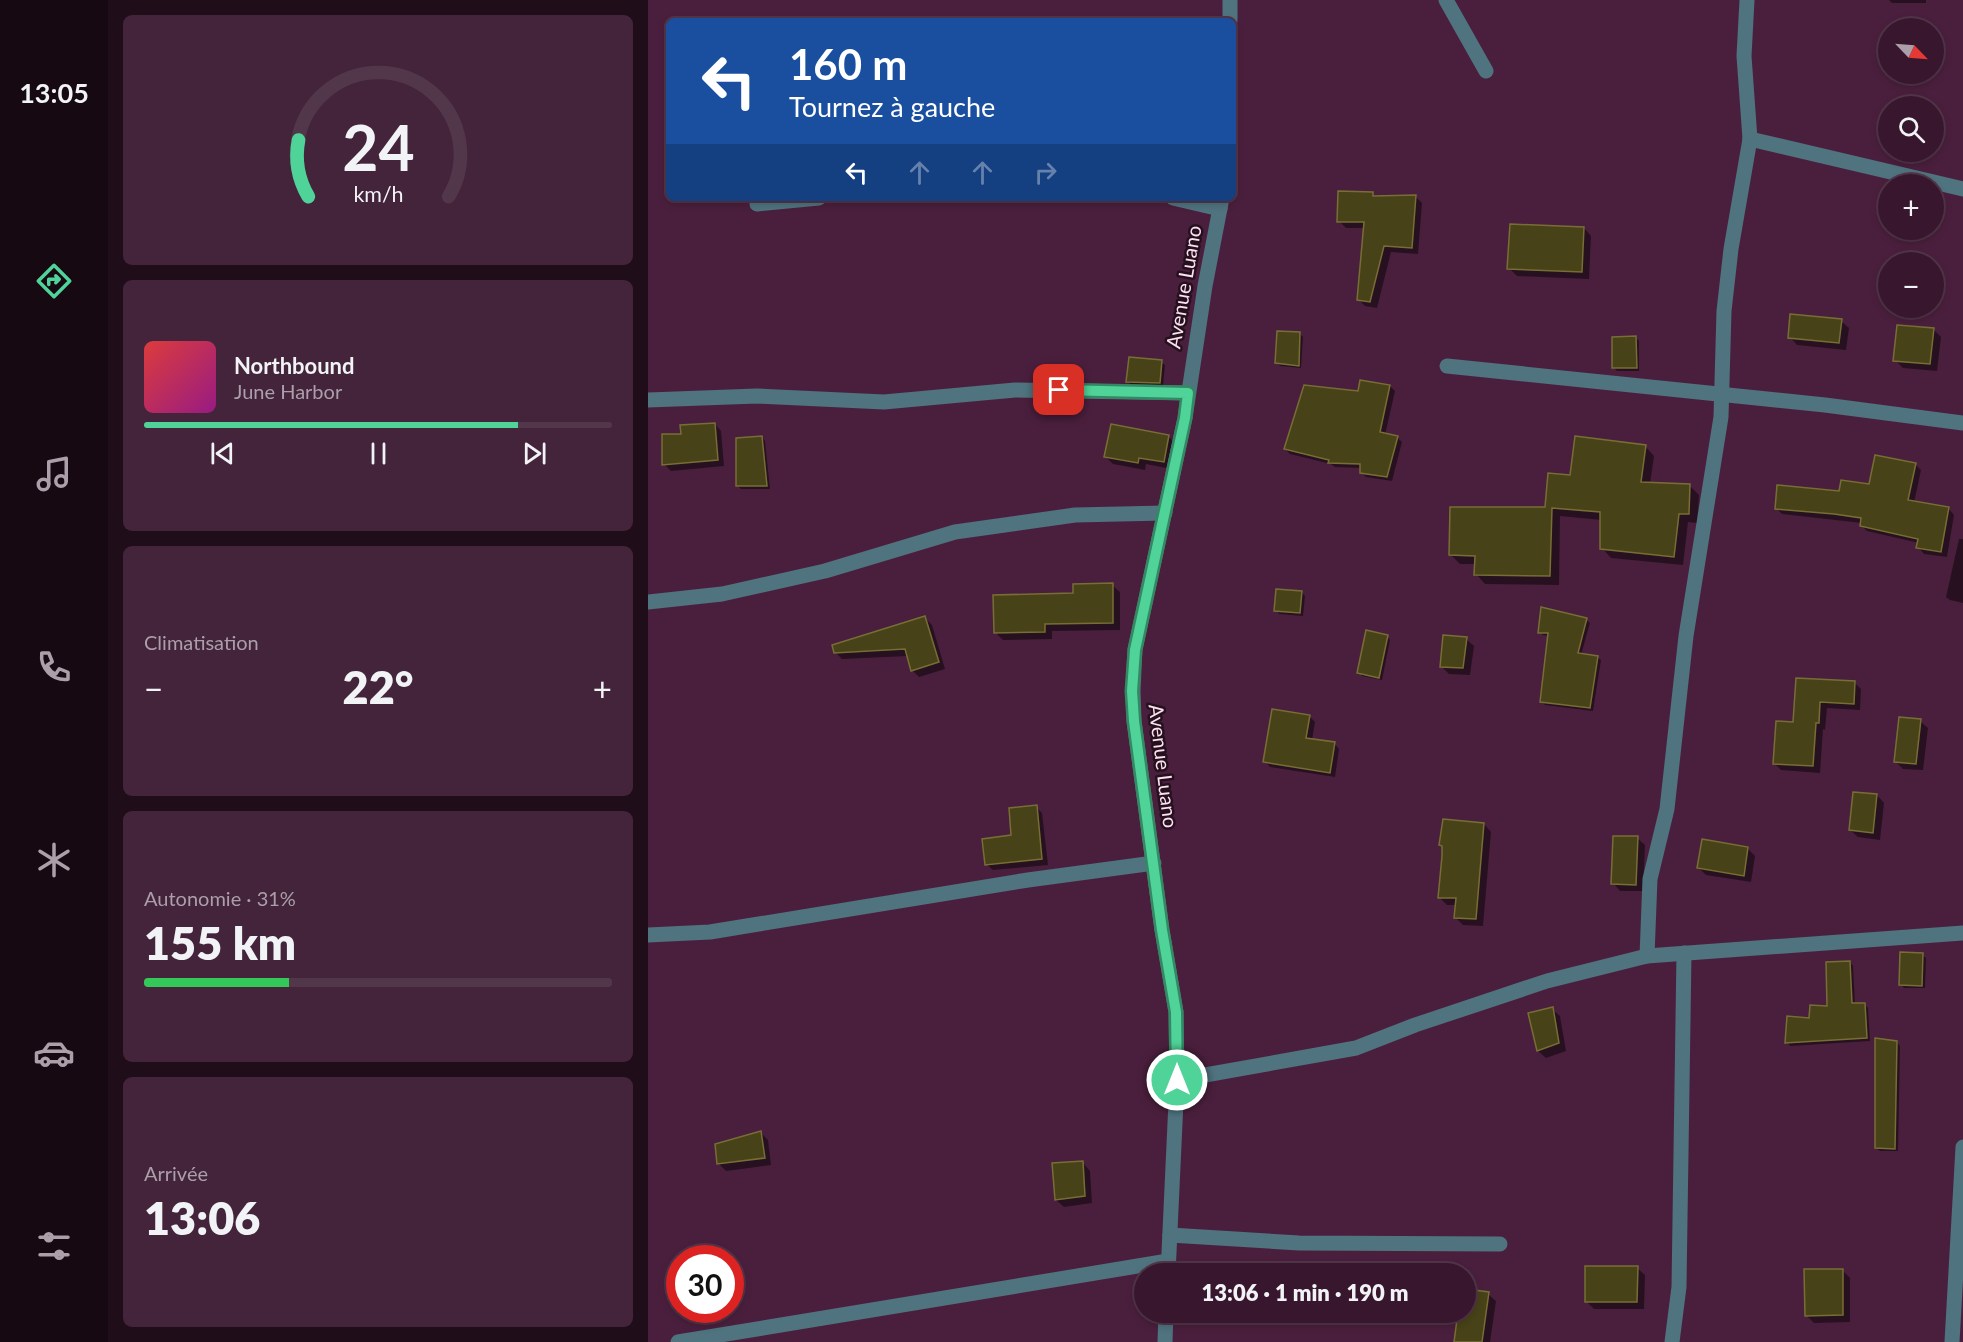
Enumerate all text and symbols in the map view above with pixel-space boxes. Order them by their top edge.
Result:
north arrow [1878,18,1944,84]
map controls [1878,18,1944,318]
text: 160 m [789,39,907,89]
icon: left [690,42,768,120]
text: 13:05 [19,76,89,109]
text: Tournez à gauche [789,90,995,123]
button: search [1878,96,1944,162]
text: 24 [342,109,414,184]
icon: left [840,156,873,189]
icon: ahead [903,156,936,189]
icon: ahead [966,156,999,189]
icon: right [1029,156,1062,189]
button: + [1878,174,1944,240]
text: km/h [353,182,403,208]
street label: Avenue Luano [1160,223,1206,350]
button: − [1878,252,1944,318]
icon: directions [33,260,75,302]
text: Northbound [234,352,354,379]
pin [1033,364,1084,415]
icon: arrive [1042,373,1075,406]
text: June Harbor [234,379,342,403]
icon: previous [206,437,239,470]
icon: pause [362,437,395,470]
icon: next [518,437,551,470]
icon: music [33,453,75,495]
text: Climatisation [144,630,259,654]
icon: phone [33,646,75,688]
text: 22° [343,660,413,714]
text: − [144,668,163,708]
text: + [593,668,612,708]
street label: Avenue Luano [1144,703,1183,829]
icon: climate [33,839,75,881]
text: Autonomie · 31% [144,886,296,910]
text: 155 km [144,916,296,970]
icon: car [33,1032,75,1074]
position arrow [1145,1048,1209,1112]
text: Arrivée [144,1161,208,1185]
text: 13:06 [144,1191,260,1245]
icon: filters [33,1225,75,1267]
speed limit sign: 30 [666,1245,744,1323]
text: 13:06 · 1 min · 190 m [1202,1279,1408,1306]

